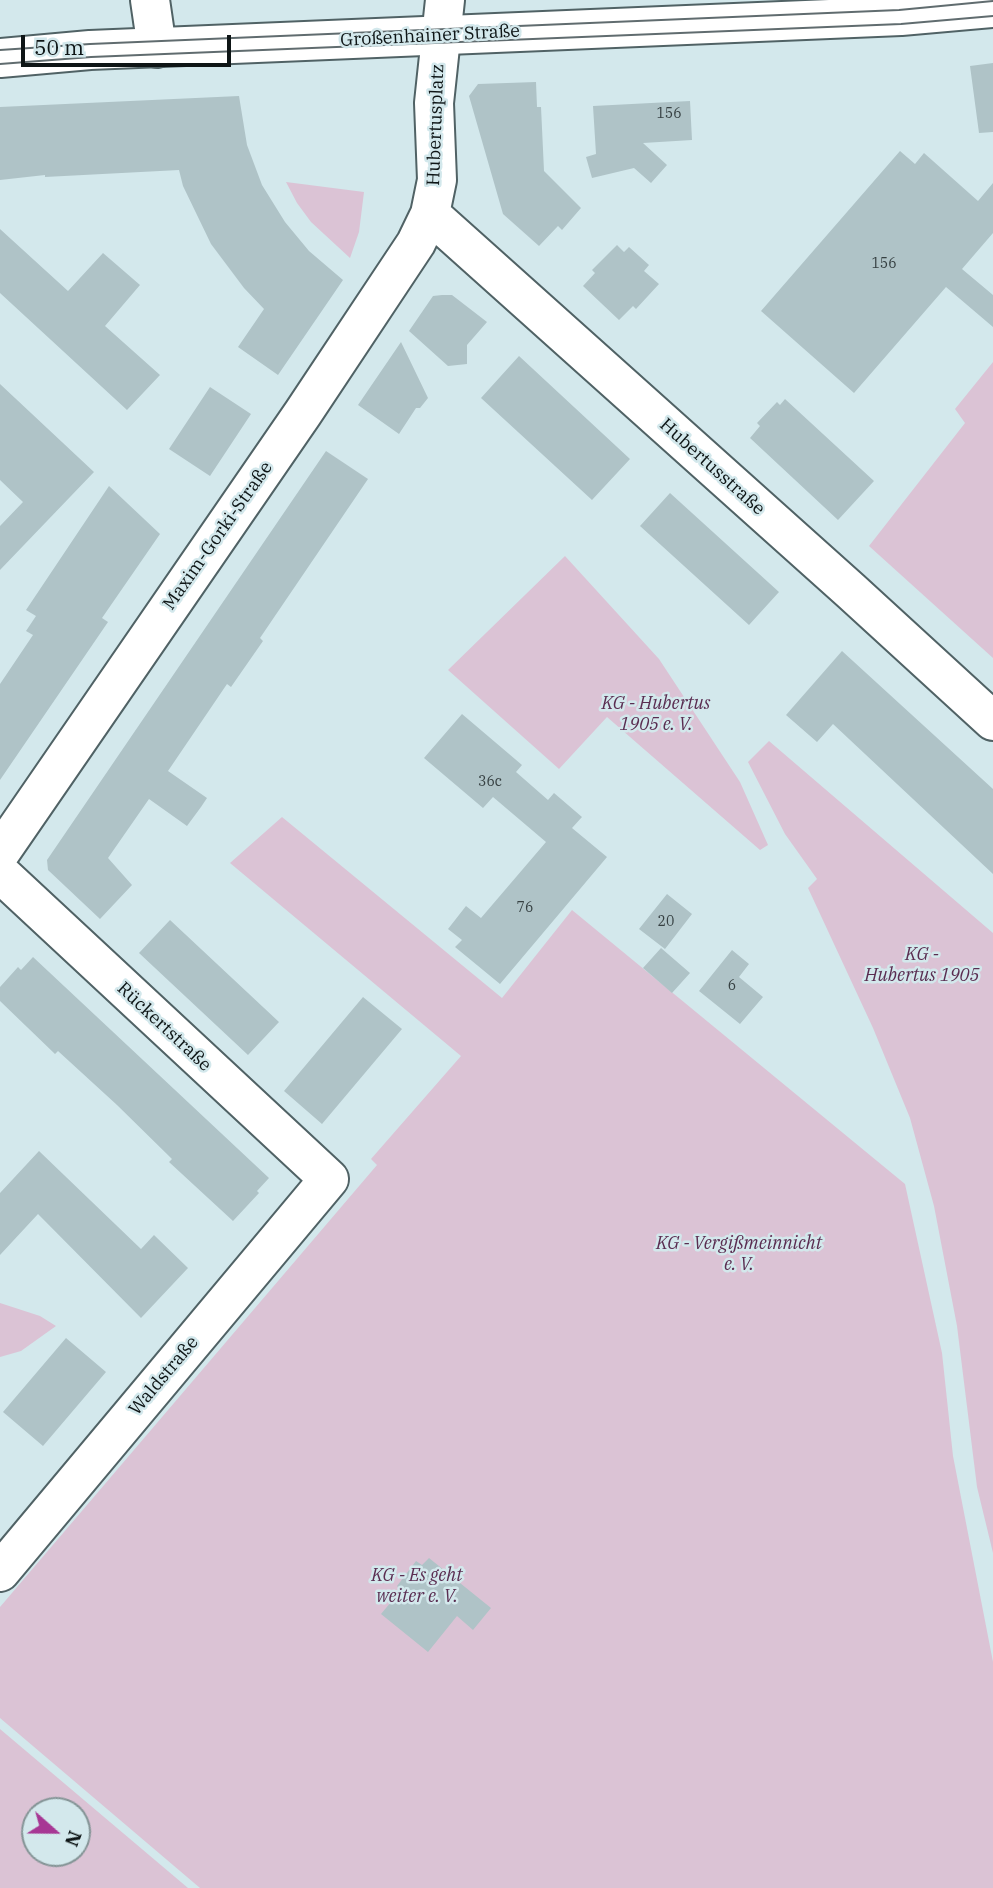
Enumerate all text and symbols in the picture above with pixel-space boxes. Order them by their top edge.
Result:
scale bar [24,21,234,65]
street label: Großenhainer Straße [340,21,520,51]
text: 50 m [34,33,84,61]
street label: Hubertusplatz [423,64,449,186]
house number: 156 [656,106,682,122]
house number: 156 [871,256,897,272]
street label: Hubertusstraße [655,414,769,520]
street label: Maxim-Gorki-Straße [159,458,277,614]
park label: KG - Hubertus 1905 e. V. [602,693,710,736]
house number: 36c [478,774,502,790]
house number: 76 [517,900,533,916]
house number: 20 [658,914,674,930]
park label: KG - Hubertus 1905 [865,944,979,986]
street label: Rückertstraße [112,978,216,1076]
house number: 6 [728,978,736,994]
park label: KG - Vergißmeinnicht e. V. [656,1233,822,1276]
street label: Waldstraße [125,1332,203,1420]
park label: KG - Es geht weiter e. V. [371,1565,463,1608]
north arrow [21,1797,91,1867]
text: N [60,1827,88,1850]

